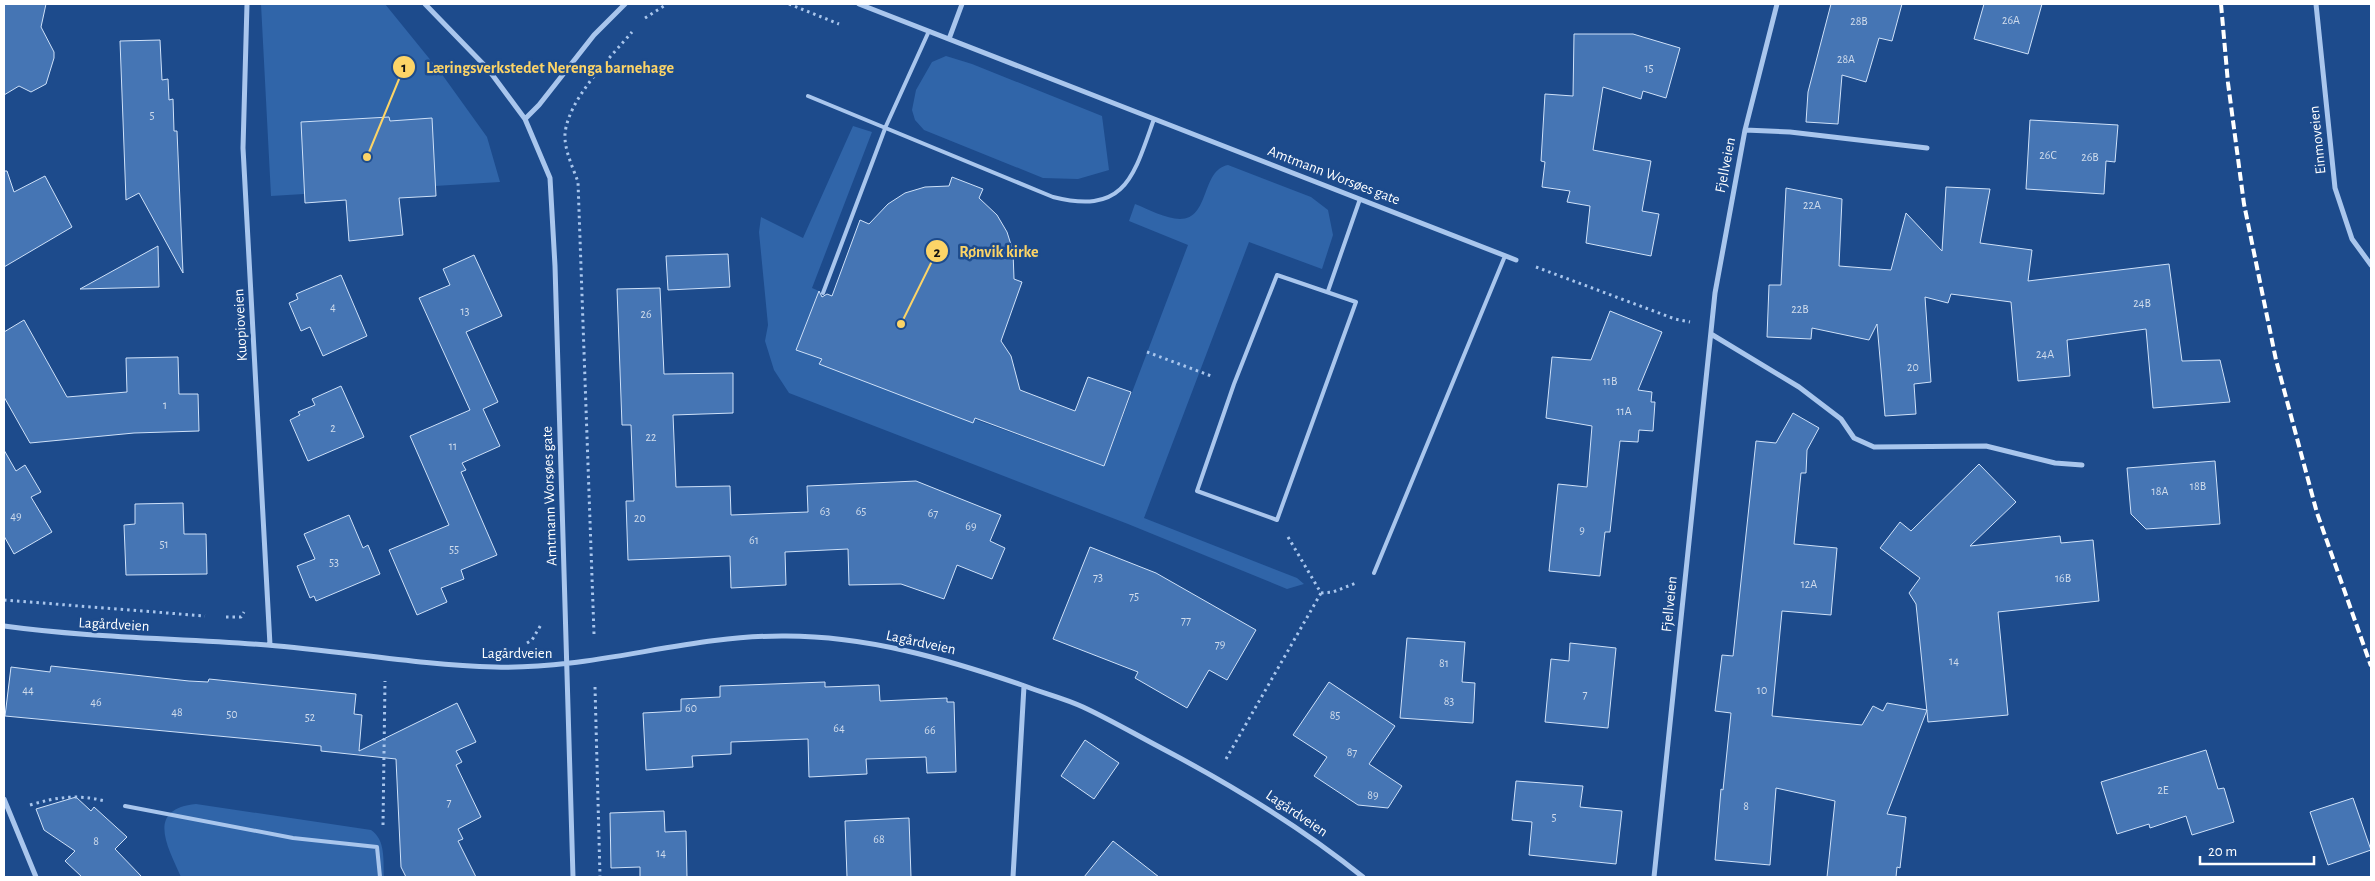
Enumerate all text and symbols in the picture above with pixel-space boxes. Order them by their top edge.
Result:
house number: 26A [2002,14,2020,26]
house number: 28B [1850,15,1868,27]
callout: Læringsverkstedet Nerenga barnehage [391,52,684,83]
house number: 28A [1837,53,1855,65]
text: 1 [401,60,407,75]
text: Læringsverkstedet Nerenga barnehage [426,60,674,76]
house number: 15 [1644,62,1654,74]
street label: Einmoveien [2306,105,2329,175]
house number: 5 [149,109,155,121]
street label: Fjellveien [1713,136,1738,194]
street label: Amtmann Worsøes gate [1266,143,1402,208]
house number: 26C [2039,149,2057,161]
house number: 26B [2081,151,2099,163]
house number: 22A [1803,199,1821,211]
callout: Rønvik kirke [925,236,1049,267]
text: Rønvik kirke [959,244,1039,260]
text: 2 [933,245,941,260]
street label: Kuopioveien [231,288,250,362]
house number: 24B [2133,297,2151,309]
house number: 4 [330,301,336,313]
house number: 22B [1791,303,1809,315]
house number: 13 [460,305,470,317]
house number: 26 [640,308,652,320]
house number: 24A [2036,348,2054,360]
house number: 20 [1907,361,1919,373]
house number: 11B [1603,375,1617,387]
house number: 1 [163,399,167,411]
house number: 11A [1616,405,1632,417]
house number: 2 [330,422,336,434]
street label: Amtmann Worsøes gate [540,426,559,566]
house number: 22 [646,431,657,443]
house number: 11 [449,440,457,452]
house number: 18B [2190,480,2206,492]
house number: 18A [2152,485,2168,497]
house number: 63 [820,505,830,517]
house number: 65 [856,505,866,517]
house number: 67 [928,507,938,519]
house number: 49 [10,510,22,522]
house number: 20 [634,512,646,524]
house number: 69 [965,520,977,532]
house number: 9 [1579,524,1585,536]
house number: 61 [749,534,759,546]
house number: 51 [159,538,169,550]
house number: 55 [449,543,459,555]
house number: 53 [329,556,339,568]
house number: 73 [1093,571,1103,583]
house number: 16B [2055,572,2071,584]
street label: Fjellveien [1659,575,1680,633]
house number: 12A [1801,578,1817,590]
house number: 75 [1129,590,1139,602]
house number: 77 [1181,614,1191,626]
street label: Lagårdveien [78,615,150,634]
street label: Lagårdveien [885,628,957,657]
house number: 79 [1215,638,1226,650]
street label: Lagårdveien [482,646,552,661]
house number: 14 [1949,655,1959,667]
house number: 81 [1439,657,1449,669]
house number: 44 [22,684,34,696]
house number: 10 [1757,684,1767,696]
house number: 7 [1582,688,1588,700]
house number: 83 [1444,695,1454,707]
house number: 46 [90,696,102,708]
house number: 60 [685,702,697,714]
house number: 48 [171,706,183,718]
house number: 50 [226,708,238,720]
house number: 85 [1330,709,1340,721]
house number: 52 [305,711,316,723]
house number: 64 [833,722,845,734]
house number: 66 [924,724,936,736]
house number: 87 [1347,746,1357,758]
house number: 2E [2157,784,2169,796]
street label: Lagårdveien [1263,787,1330,839]
house number: 89 [1367,789,1379,801]
house number: 7 [446,796,452,808]
house number: 8 [1743,800,1749,812]
house number: 5 [1551,811,1557,823]
house number: 68 [873,833,885,845]
scale bar [2200,834,2314,866]
house number: 8 [93,835,99,847]
text: 20 m [2208,844,2237,859]
house number: 14 [656,847,666,859]

